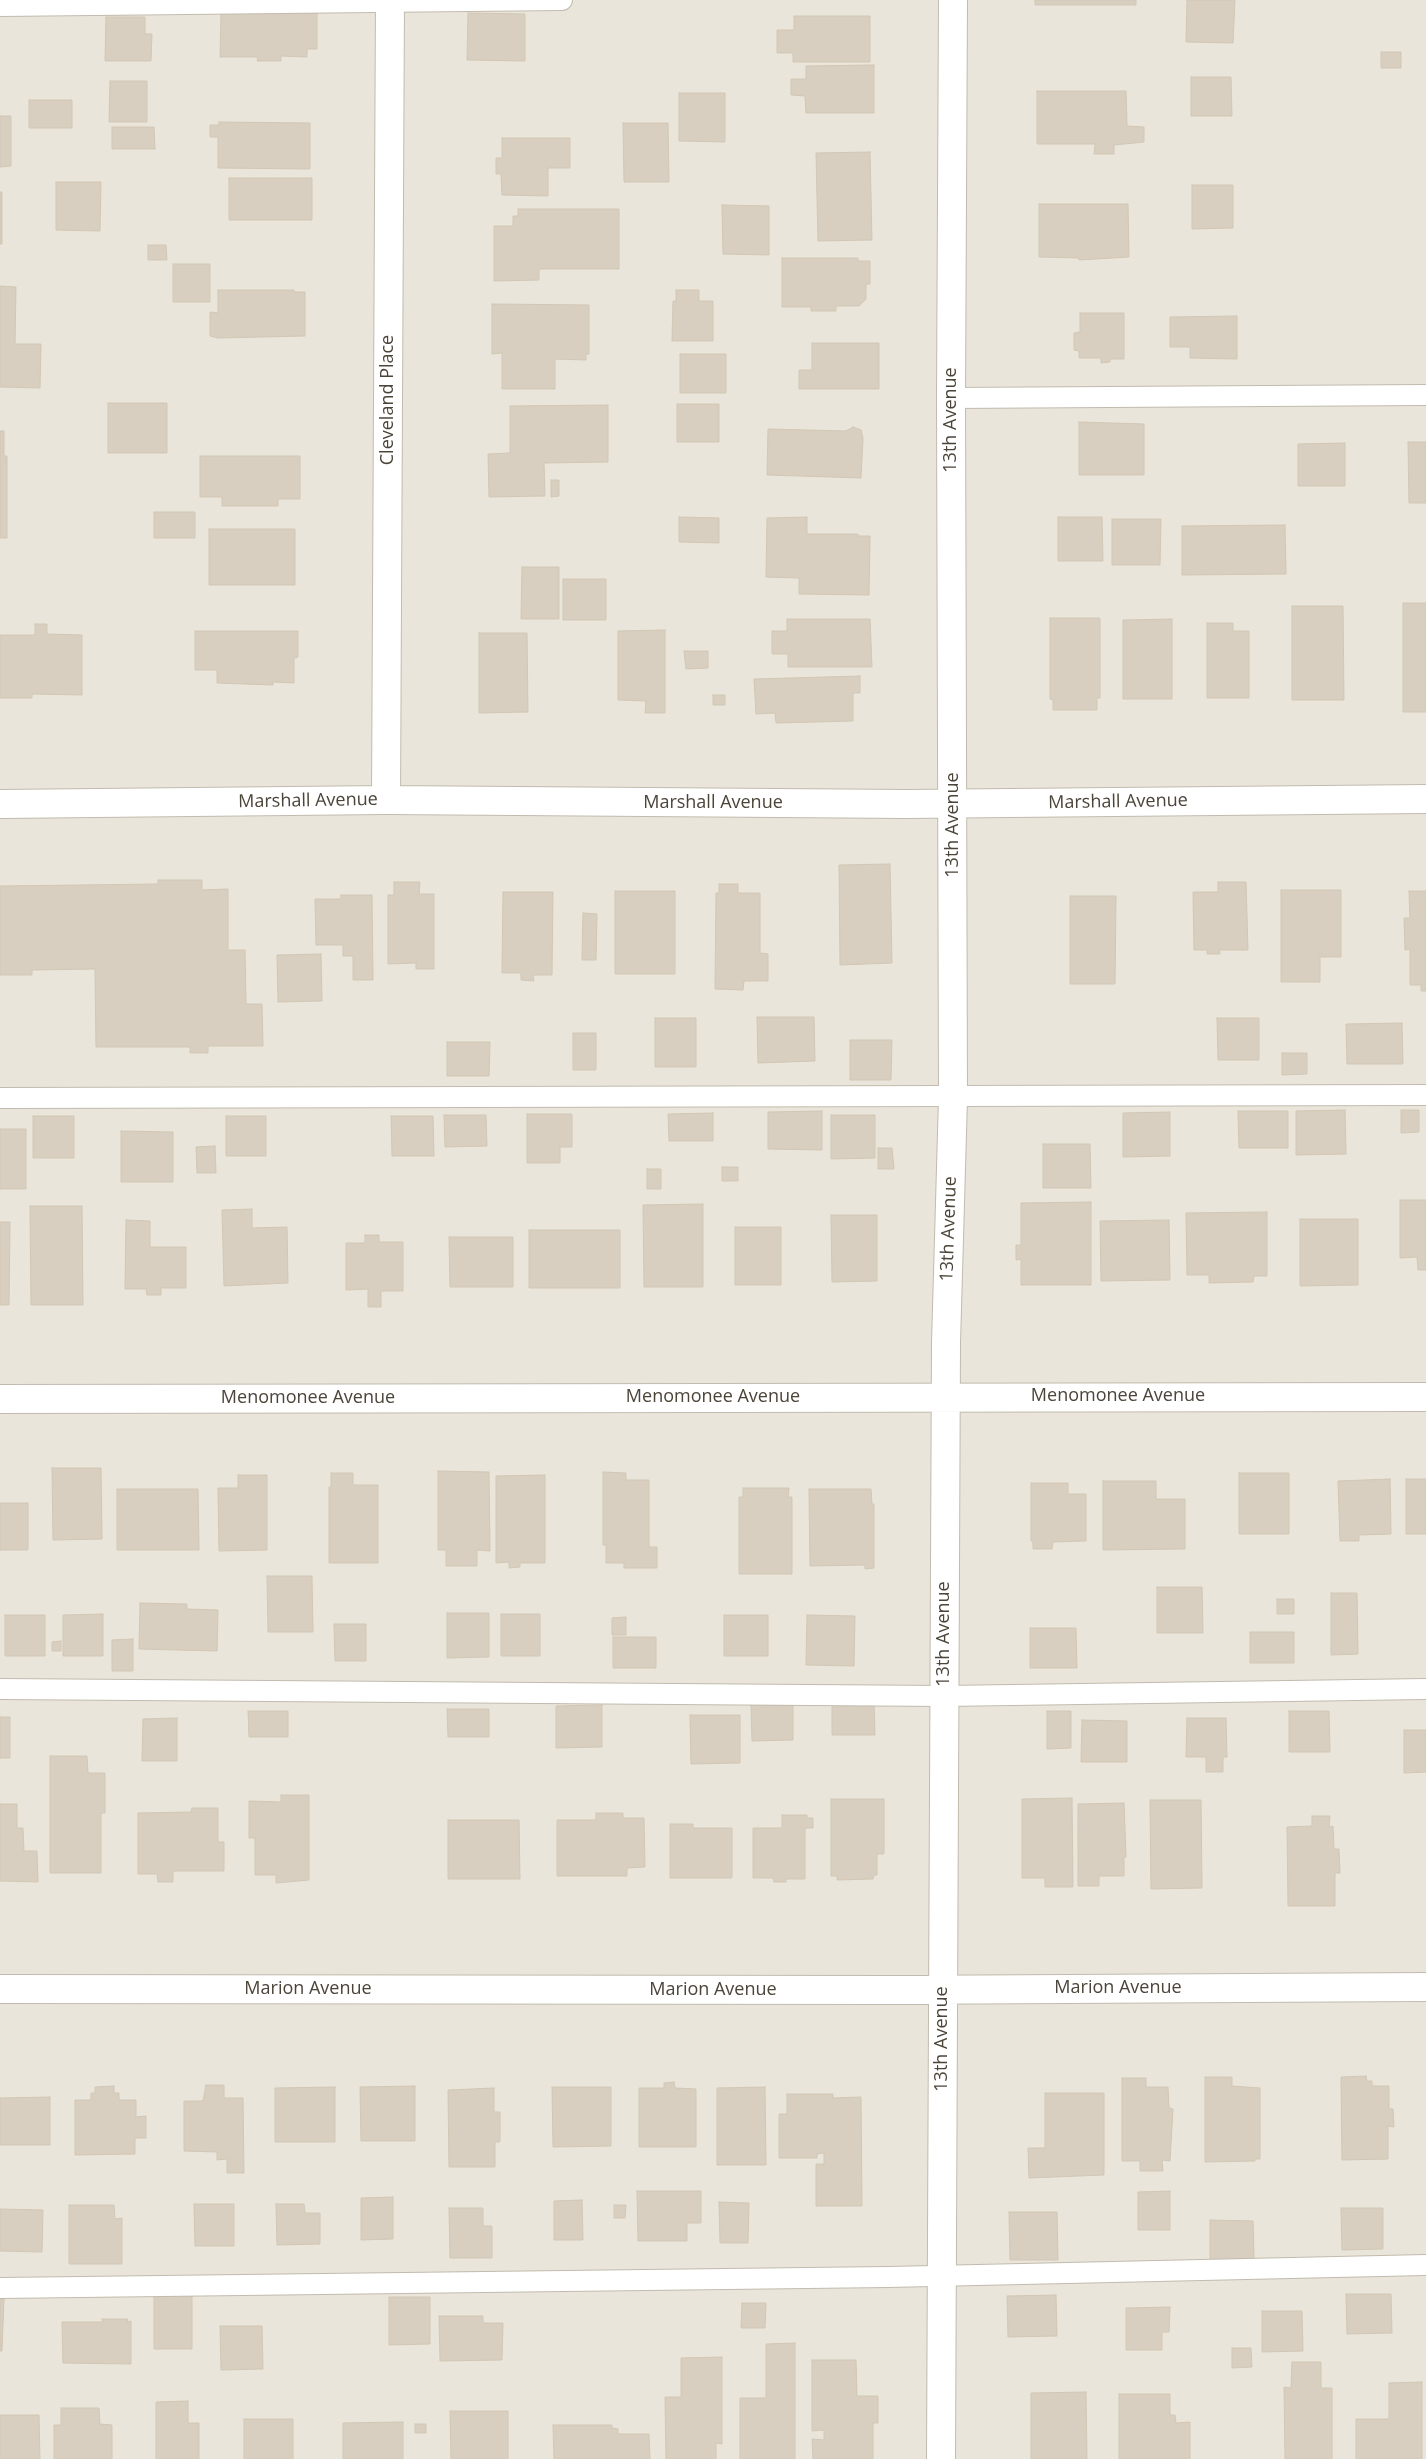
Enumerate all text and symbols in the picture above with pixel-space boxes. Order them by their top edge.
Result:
street label: Cleveland Place [377,335,399,465]
street label: 13th Avenue [940,367,962,473]
street label: 13th Avenue [942,772,964,878]
street label: Marshall Avenue [238,789,378,813]
street label: Marshall Avenue [1048,790,1188,814]
street label: Marshall Avenue [643,792,783,814]
street label: 13th Avenue [936,1176,962,1282]
street label: Menomonee Avenue [1031,1385,1205,1407]
street label: Menomonee Avenue [626,1386,800,1408]
street label: Menomonee Avenue [221,1387,395,1409]
street label: 13th Avenue [933,1581,955,1687]
street label: Marion Avenue [1054,1977,1182,1999]
street label: Marion Avenue [244,1978,372,2000]
street label: Marion Avenue [649,1979,777,2001]
street label: 13th Avenue [931,1986,953,2092]

